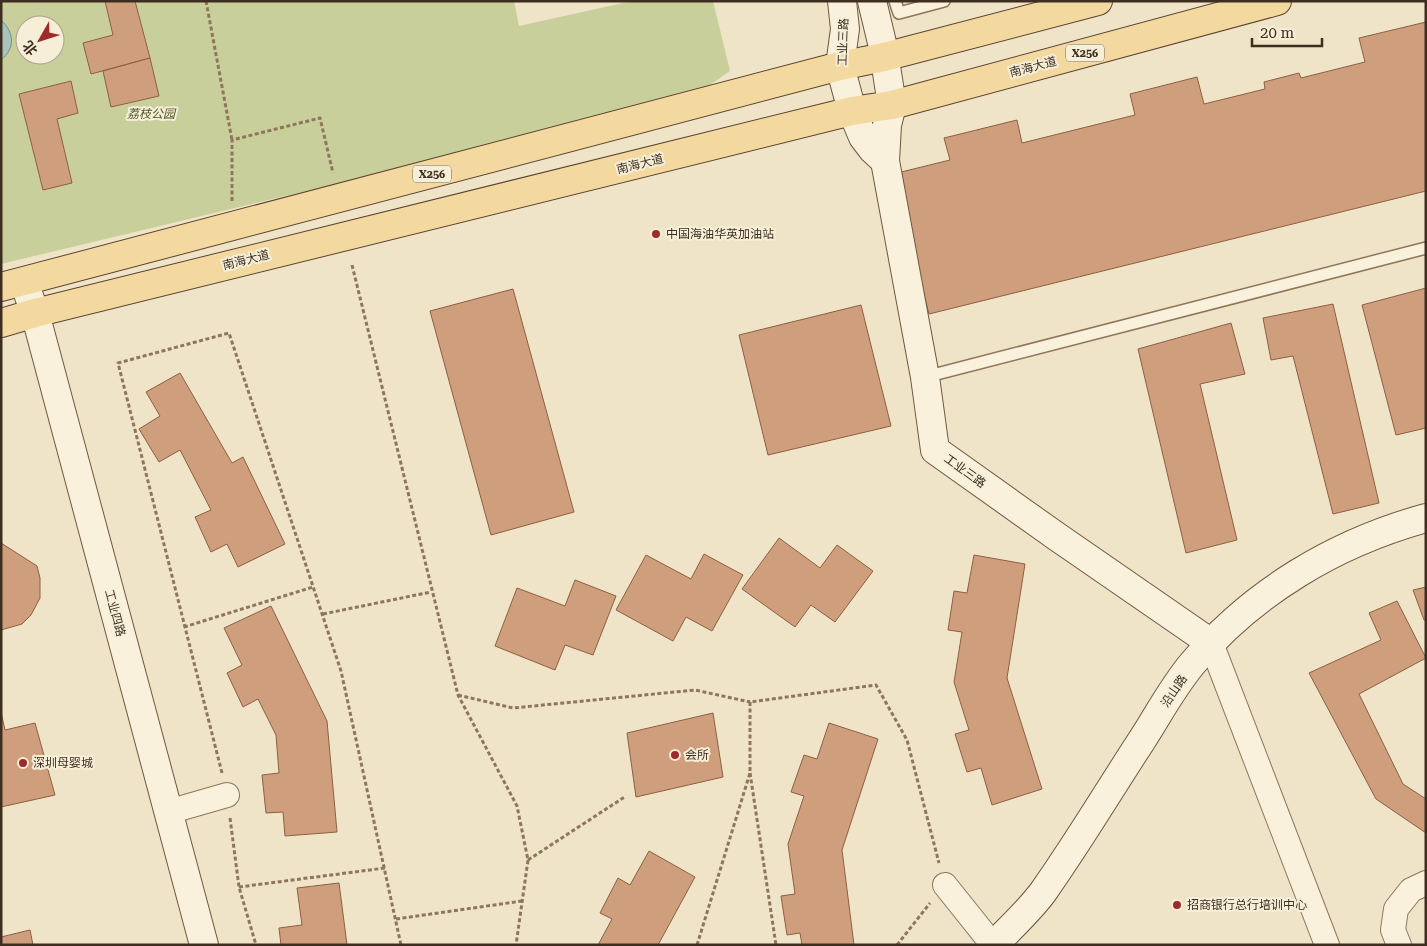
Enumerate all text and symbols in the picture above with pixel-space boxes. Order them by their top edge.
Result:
north arrow [15,15,65,65]
scale bar [1252,15,1322,47]
street label: 工业三路 [835,18,851,66]
text: 20 m [1260,24,1295,42]
text: 北 [19,38,41,59]
road number: X256 [1066,44,1104,62]
street label: 南海大道 [1008,54,1058,80]
park label: 荔枝公园 [127,107,177,121]
street label: 南海大道 [615,151,665,177]
road number: X256 [413,165,451,182]
place label: 中国海油华英加油站 [666,227,774,241]
marker: 中国海油华英加油站 [650,228,662,240]
street label: 南海大道 [221,247,271,273]
street label: 工业三路 [941,451,989,491]
street label: 工业四路 [102,588,128,638]
street label: 沿山路 [1158,672,1190,710]
place label: 会所 [685,748,709,762]
marker: 会所 [669,749,681,761]
place label: 深圳母婴城 [33,756,93,770]
marker: 深圳母婴城 [17,757,29,769]
place label: 招商银行总行培训中心 [1187,898,1307,912]
marker: 招商银行总行培训中心 [1171,899,1183,911]

